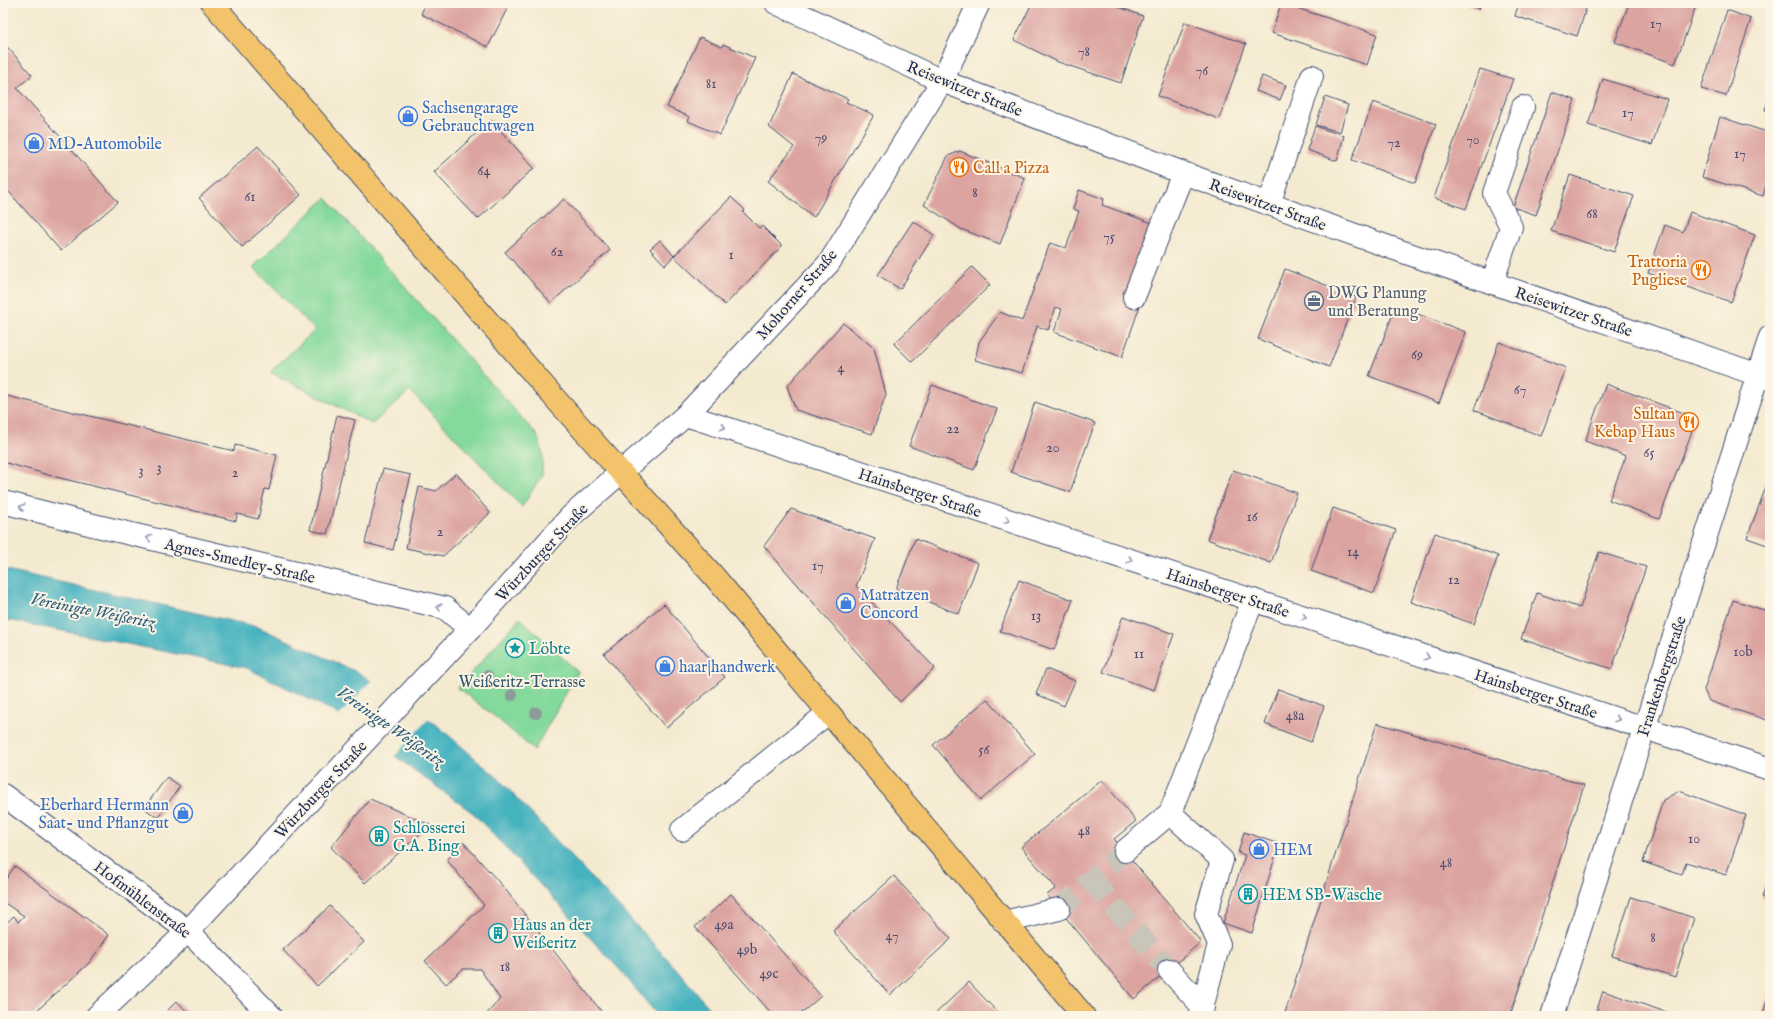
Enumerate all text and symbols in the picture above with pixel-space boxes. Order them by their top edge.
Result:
house number: 17 [1650,15,1662,33]
house number: 78 [1078,43,1090,61]
street label: Reisewitzer Straße [903,58,1025,122]
house number: 76 [1196,62,1209,80]
house number: 81 [706,75,716,93]
place label: Sachsengarage Gebrauchtwagen [422,99,535,137]
house number: 17 [1622,104,1634,122]
shop icon: Sachsengarage Gebrauchtwagen [397,105,419,127]
house number: 79 [815,129,827,147]
house number: 70 [1466,131,1480,149]
shop icon: MD-Automobile [23,132,45,154]
house number: 72 [1387,134,1401,152]
place label: MD-Automobile [48,135,162,155]
house number: 17 [1734,145,1746,163]
restaurant icon: Call a Pizza [948,156,970,178]
place label: Call a Pizza [973,159,1049,179]
house number: 64 [478,162,491,180]
street label: Reisewitzer Straße [1206,175,1329,236]
house number: 8 [972,184,978,202]
house number: 61 [244,188,256,206]
house number: 68 [1586,205,1598,223]
house number: 75 [1103,228,1115,246]
house number: 62 [551,243,564,261]
house number: 1 [728,246,734,264]
street label: Mohorner Straße [753,246,842,345]
place label: Trattoria Pugliese [1627,253,1687,291]
restaurant icon: Trattoria Pugliese [1690,259,1712,281]
street label: Reisewitzer Straße [1512,283,1635,342]
place label: DWG Planung und Beratung [1328,284,1427,322]
office icon: DWG Planung und Beratung [1303,290,1325,312]
house number: 69 [1411,346,1423,364]
house number: 4 [838,359,845,377]
house number: 67 [1514,381,1526,399]
place label: Sultan Kebap Haus [1594,405,1675,443]
restaurant icon: Sultan Kebap Haus [1678,411,1700,433]
house number: 22 [946,420,960,438]
one-way arrow [720,422,727,431]
house number: 20 [1046,439,1060,457]
house number: 65 [1644,444,1654,462]
house number: 3 [156,459,162,477]
house number: 3 [138,462,144,480]
house number: 2 [232,464,239,482]
street label: Hainsberger Straße [855,465,983,523]
street label: Würzburger Straße [492,500,593,607]
one-way arrow [19,503,26,512]
house number: 16 [1246,508,1259,526]
one-way arrow [1003,515,1010,524]
house number: 2 [437,523,444,541]
one-way arrow [145,535,152,543]
street label: Agnes-Smedley-Straße [161,535,317,589]
house number: 14 [1347,543,1359,561]
one-way arrow [1127,555,1134,564]
house number: 17 [812,557,824,575]
street label: Hainsberger Straße [1163,565,1291,623]
house number: 12 [1448,571,1460,589]
place label: Matratzen Concord [860,586,929,624]
water label: Vereinigte Weißeritz [29,589,158,634]
shop icon: Matratzen Concord [835,592,857,614]
one-way arrow [435,603,442,611]
house number: 13 [1031,607,1041,625]
one-way arrow [1300,612,1307,621]
street label: Frankenbergstraße [1634,614,1692,739]
place icon: Löbte [504,637,526,659]
place label: Löbte [529,640,571,660]
house number: 10b [1733,643,1753,661]
house number: 11 [1134,645,1144,663]
one-way arrow [1424,652,1431,661]
shop icon: haar|handwerk [654,655,676,677]
place label: haar|handwerk [679,658,776,678]
street label: Hainsberger Straße [1471,666,1599,724]
park label: Weißeritz-Terrasse [459,673,585,693]
water label: Vereinigte Weißeritz [332,682,449,773]
house number: 48a [1286,707,1305,725]
one-way arrow [1614,715,1621,723]
street label: Würzburger Straße [271,737,372,844]
house number: 56 [979,741,991,759]
place label: Eberhard Hermann Saat- und Pflanzgut [39,796,170,834]
shop icon: Eberhard Hermann Saat- und Pflanzgut [172,802,194,824]
place label: Schlosserei G.A. Bing [393,819,466,857]
house number: 48 [1078,822,1090,840]
building icon: Schlosserei G.A. Bing [368,825,390,847]
house number: 10 [1688,830,1700,848]
shop icon: HEM [1248,838,1270,860]
place label: HEM [1273,841,1313,861]
house number: 48 [1440,854,1452,872]
street label: Hofmühlenstraße [89,858,194,944]
building icon: HEM SB-Wäsche [1237,883,1259,905]
place label: HEM SB-Wäsche [1262,886,1382,906]
place label: Haus an der Weißeritz [512,916,591,954]
house number: 49a [714,916,734,934]
building icon: Haus an der Weißeritz [487,922,509,944]
house number: 47 [886,927,898,945]
house number: 8 [1650,929,1656,947]
house number: 49b [737,941,757,959]
house number: 18 [500,958,510,976]
house number: 49c [760,965,778,983]

